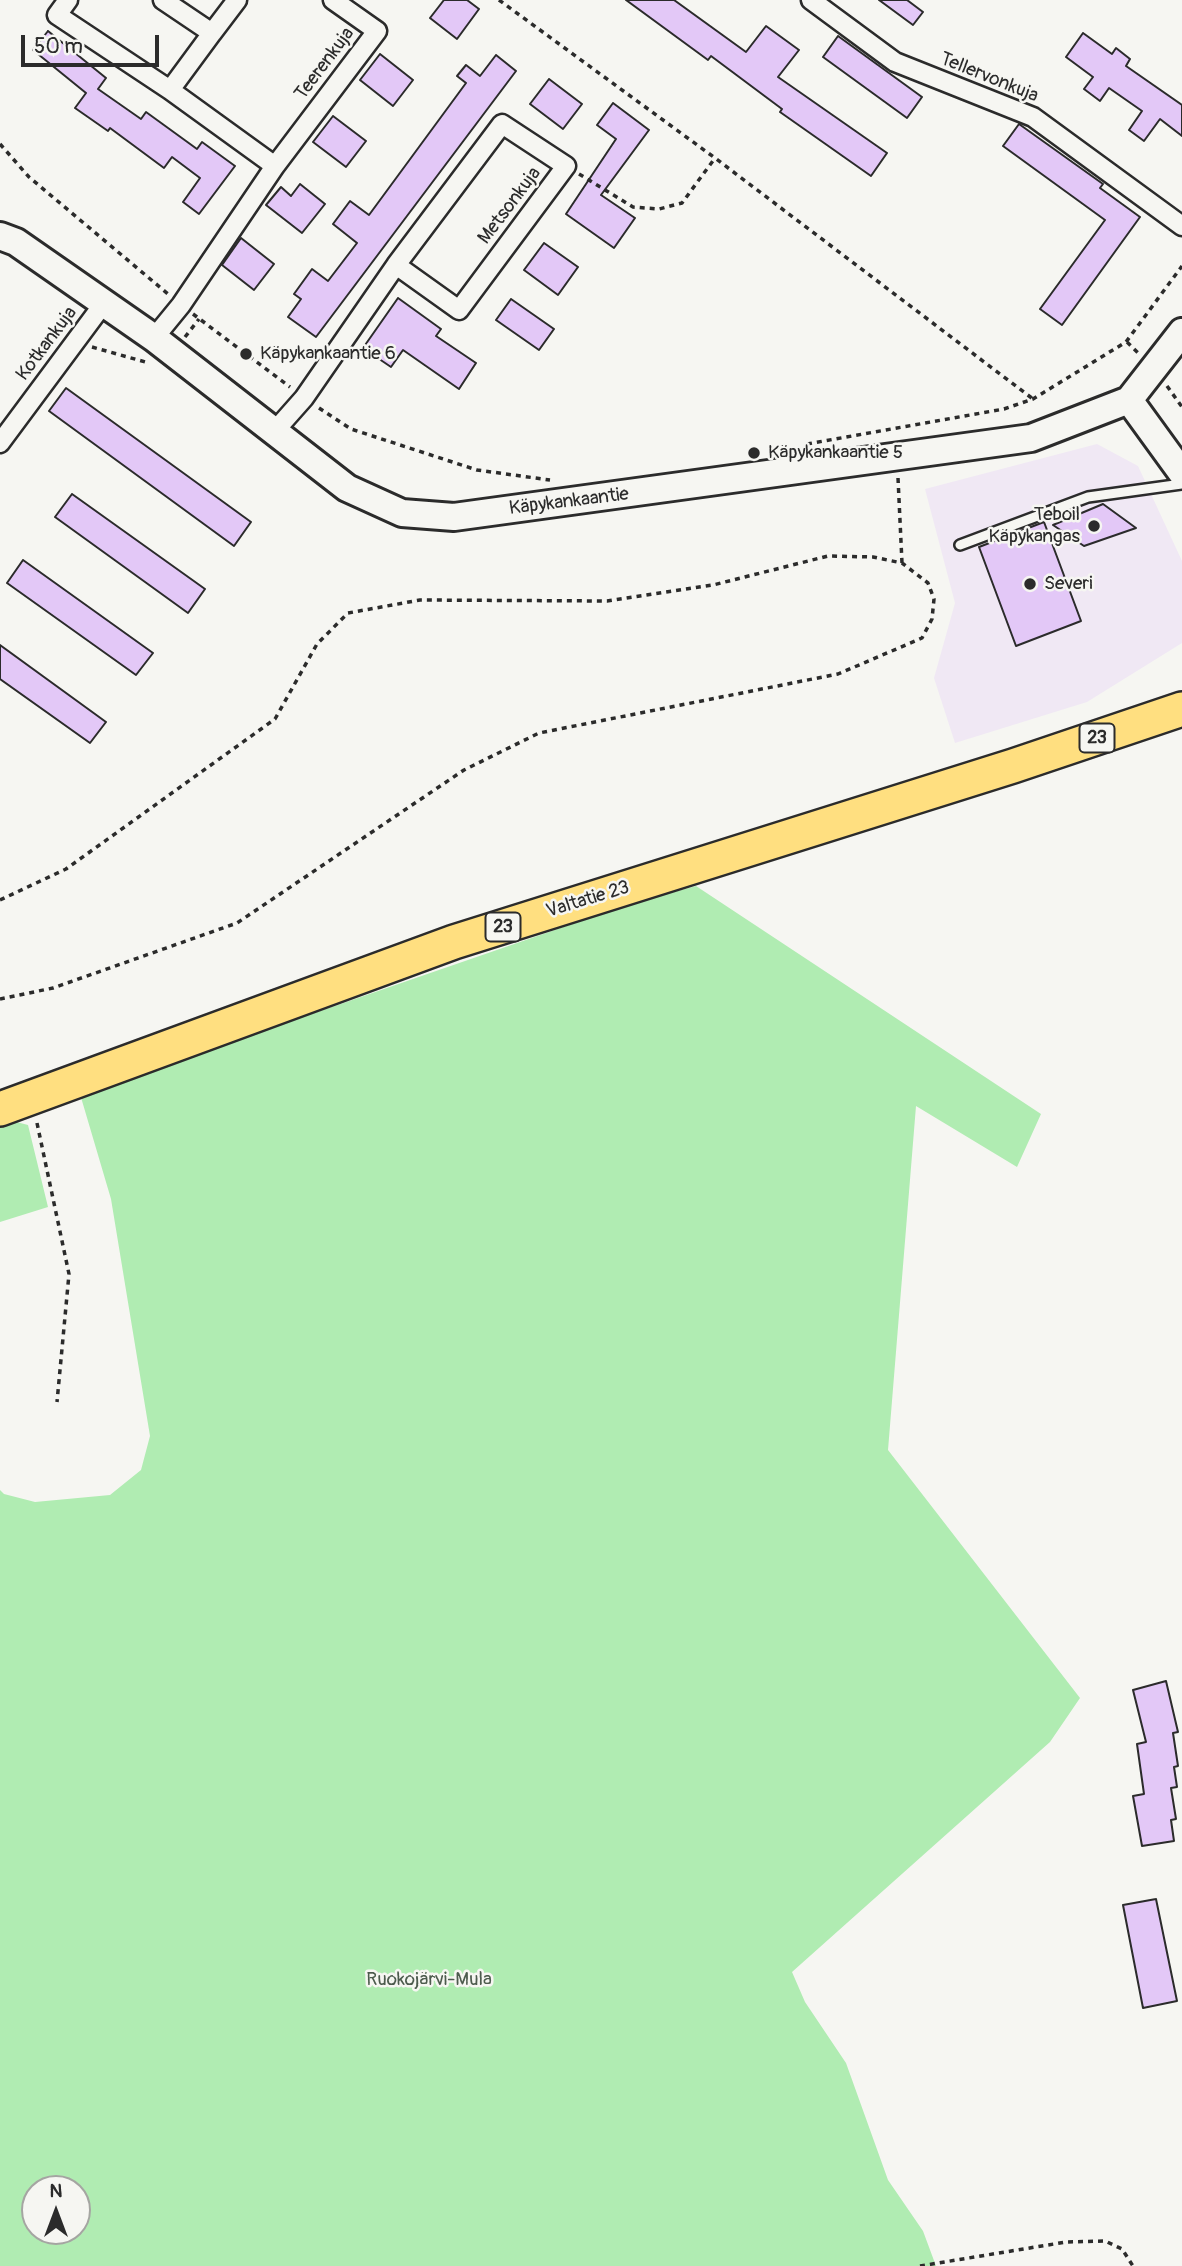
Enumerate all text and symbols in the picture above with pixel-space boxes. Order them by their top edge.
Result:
scale bar [24,21,163,65]
street label: Teerenkuja [290,23,360,105]
text: 50 m [34,33,83,60]
street label: Tellervonkuja [937,48,1041,108]
street label: Metsonkuja [474,163,546,249]
street label: Kotkankuja [12,302,82,386]
place label: Käpykankaantie 6 [260,343,396,365]
marker: Käpykankaantie 6 [238,346,254,362]
place label: Käpykankaantie 5 [768,442,903,464]
marker: Käpykankaantie 5 [746,445,762,461]
street label: Käpykankaantie [508,483,630,521]
place label: Teboil Käpykangas [989,504,1080,548]
marker: Teboil Käpykangas [1086,518,1102,534]
place label: Severi [1044,573,1093,595]
marker: Severi [1022,576,1038,592]
road number: 23 [1080,724,1114,752]
street label: Valtatie 23 [544,877,632,923]
road number: 23 [486,912,520,942]
park label: Ruokojärvi-Mula [366,1969,492,1991]
north arrow [21,2175,91,2245]
text: N [50,2179,62,2203]

